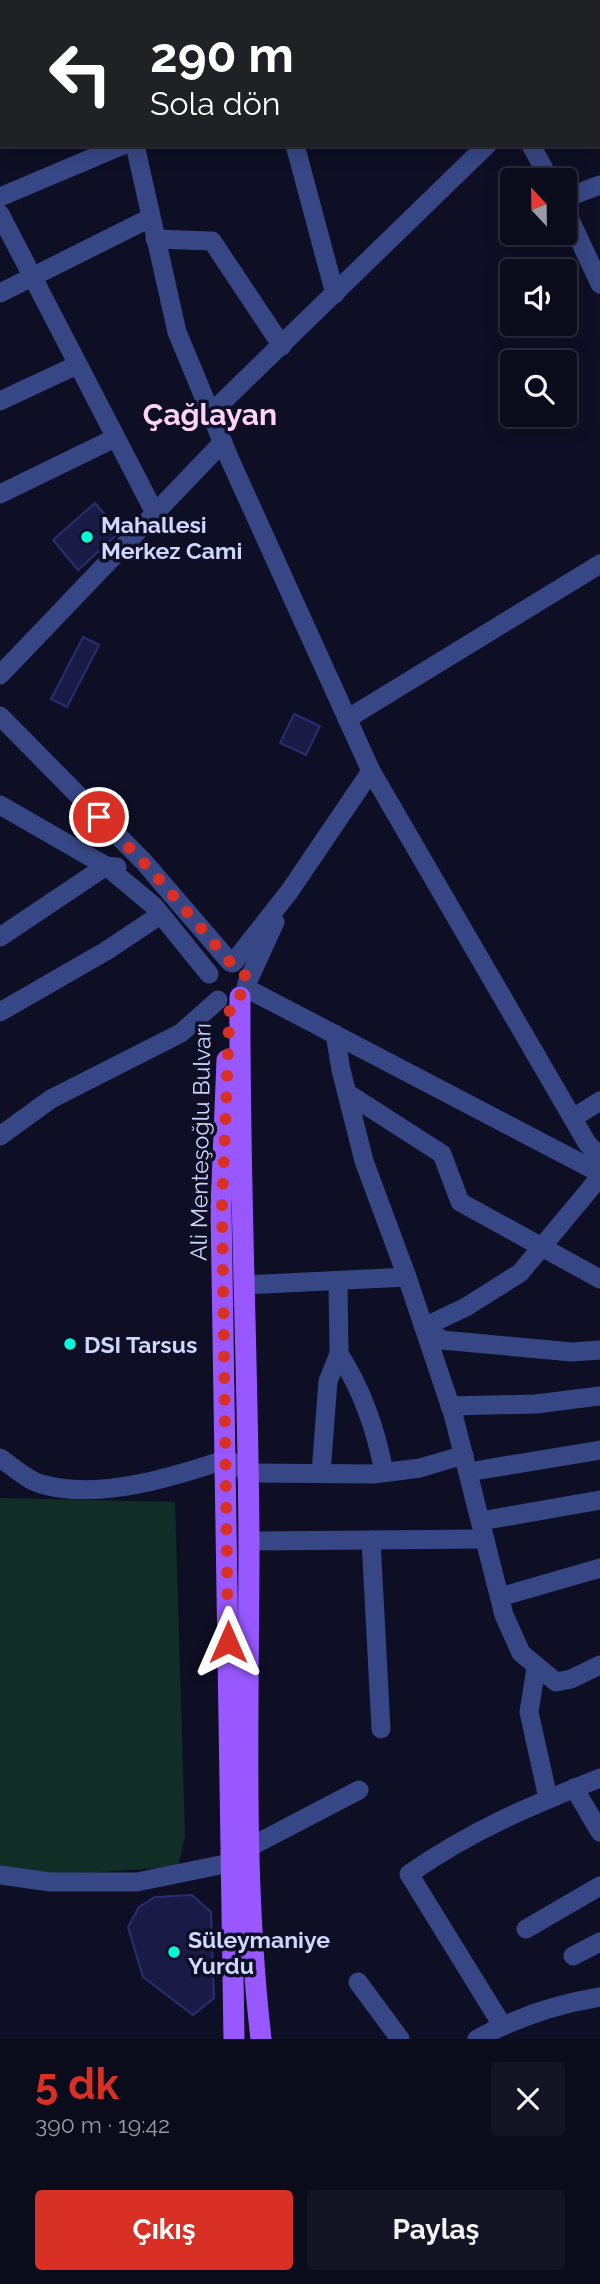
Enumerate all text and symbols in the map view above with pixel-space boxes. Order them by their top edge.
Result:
text: 290 m [150,26,294,83]
icon: left [35,28,126,119]
text: Sola dön [150,85,280,122]
north arrow [500,168,578,245]
map controls [500,168,577,427]
button: sound [500,259,577,336]
button: search [500,350,577,427]
district label: Çağlayan [143,397,277,432]
place label: Mahallesi Merkez Cami [101,511,242,564]
marker: Mahallesi Merkez Cami [79,529,95,545]
pin [69,787,129,847]
icon: arrive [80,798,118,836]
street label: Ali Menteşoğlu Bulvarı [184,1023,216,1261]
place label: DSI Tarsus [84,1331,197,1358]
marker: DSI Tarsus [62,1336,78,1352]
position arrow [191,1605,265,1679]
place label: Süleymaniye Yurdu [188,1926,330,1979]
marker: Süleymaniye Yurdu [166,1944,182,1960]
text: 5 dk [35,2060,119,2109]
button: close [491,2062,565,2136]
text: 390 m · 19:42 [35,2111,170,2138]
button: Çıkış [35,2190,293,2270]
button: Paylaş [307,2190,565,2270]

